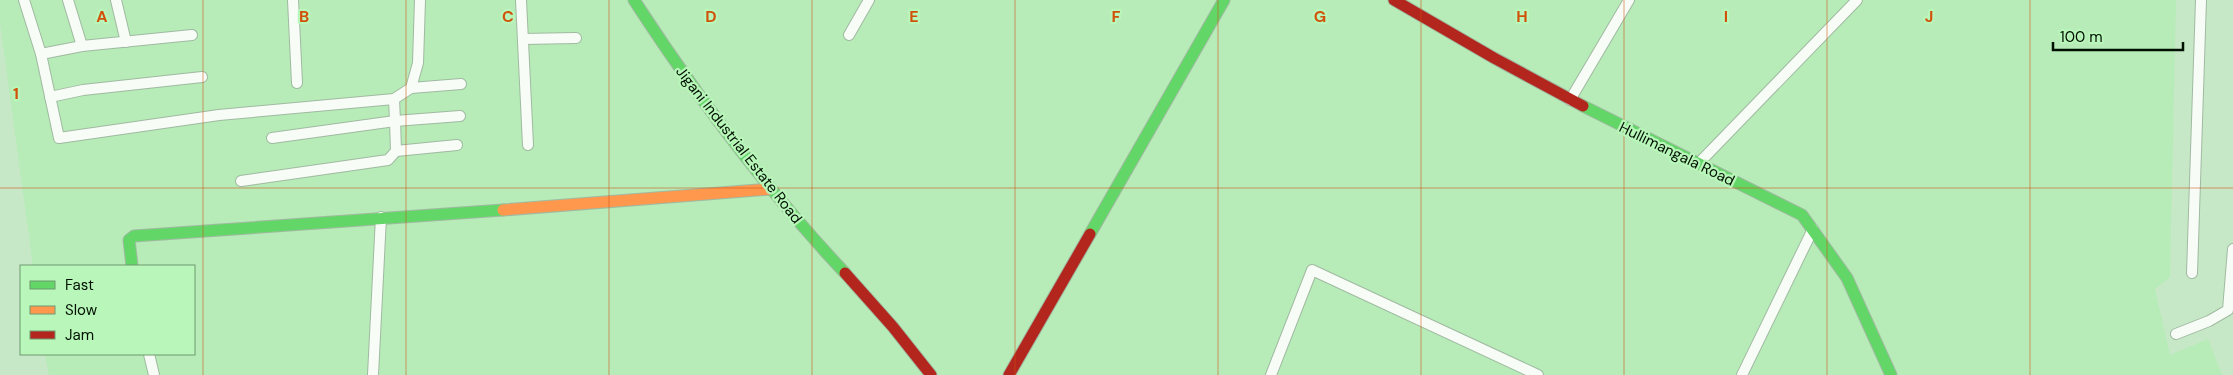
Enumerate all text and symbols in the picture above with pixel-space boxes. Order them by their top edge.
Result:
text: A [96,6,108,27]
text: B [299,6,309,27]
text: C [502,6,514,27]
text: D [705,6,717,27]
text: E [909,6,919,27]
text: F [1112,6,1121,27]
text: G [1314,6,1326,27]
text: H [1516,6,1528,27]
text: I [1724,6,1728,27]
text: J [1925,6,1933,27]
scale bar [2053,20,2183,52]
text: 100 m [2060,27,2103,47]
street label: Jigani Industrial Estate Road [671,62,807,228]
text: 1 [13,83,19,104]
street label: Hullimangala Road [1616,117,1738,191]
legend [20,265,195,355]
text: Fast [65,275,94,295]
text: Slow [65,300,98,320]
text: Jam [65,325,94,345]

